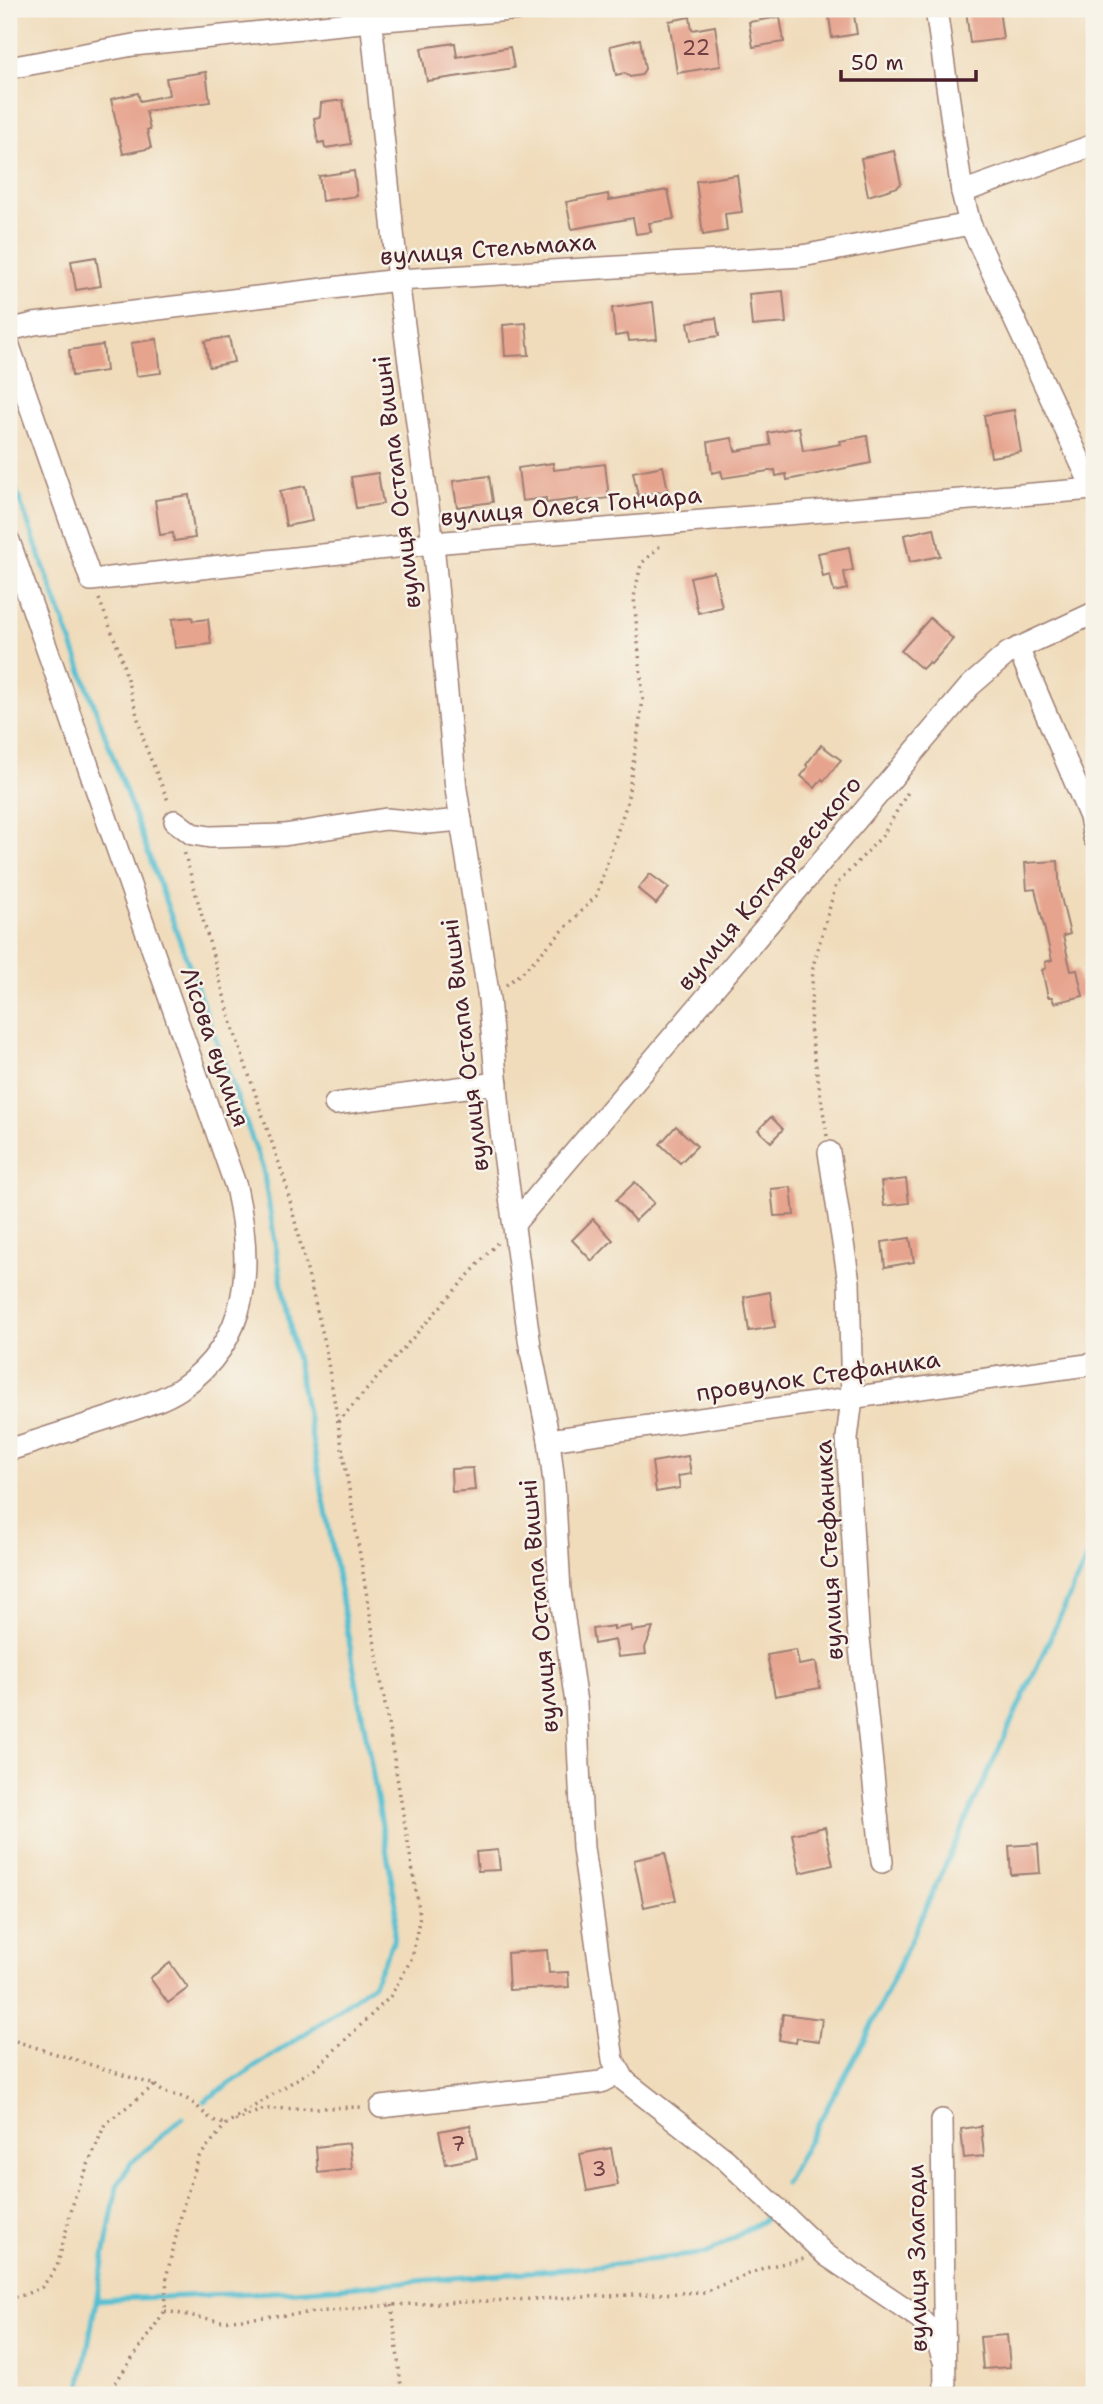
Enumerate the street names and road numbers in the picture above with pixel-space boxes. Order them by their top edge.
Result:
street label: вулиця Стельмаха [379,225,597,273]
street label: вулиця Остапа Вишні [366,354,428,610]
street label: вулиця Олеся Гончара [439,479,703,533]
street label: вулиця Котляревського [669,769,869,997]
street label: вулиця Остапа Вишні [434,917,496,1173]
street label: Лісова вулиця [173,963,257,1131]
street label: провулок Стефаника [694,1343,942,1409]
street label: вулиця Стефаника [807,1439,851,1661]
street label: вулиця Остапа Вишні [512,1478,566,1734]
street label: вулиця Злагоди [899,2164,935,2352]

